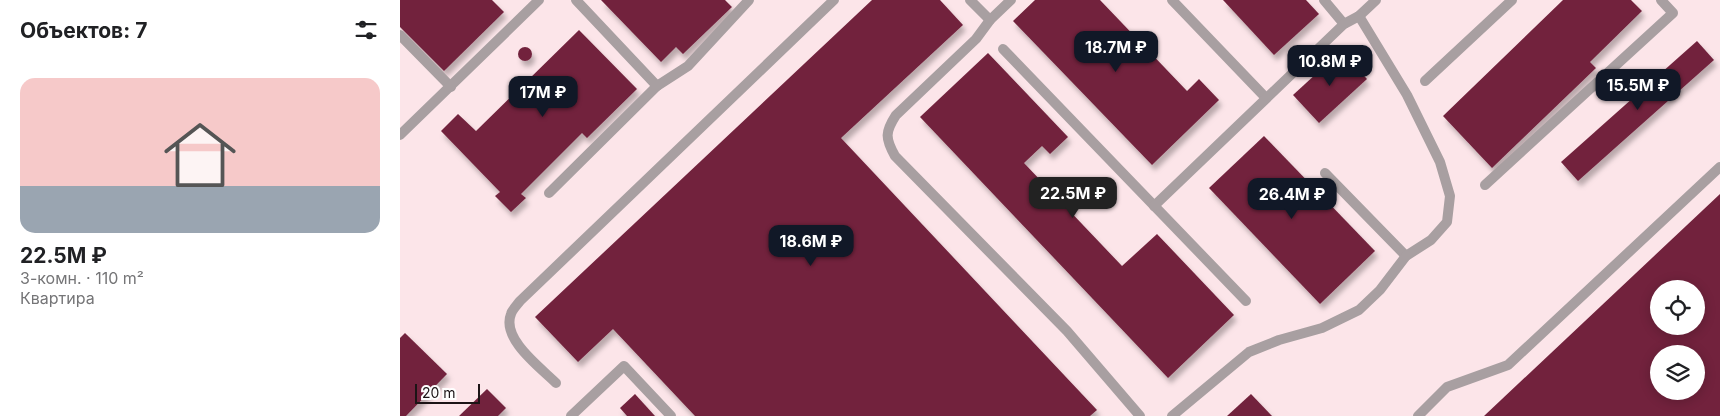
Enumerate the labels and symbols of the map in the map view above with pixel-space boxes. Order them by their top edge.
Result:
pin: 18.7M ₽ [1070,30,1162,73]
pin: 10.8M ₽ [1284,44,1376,87]
pin: 15.5M ₽ [1592,68,1684,111]
pin: 17M ₽ [508,76,578,118]
pin: 22.5M ₽ [1027,176,1119,219]
pin: 26.4M ₽ [1246,178,1338,220]
pin: 18.6M ₽ [765,224,857,267]
scale bar [415,381,480,404]

